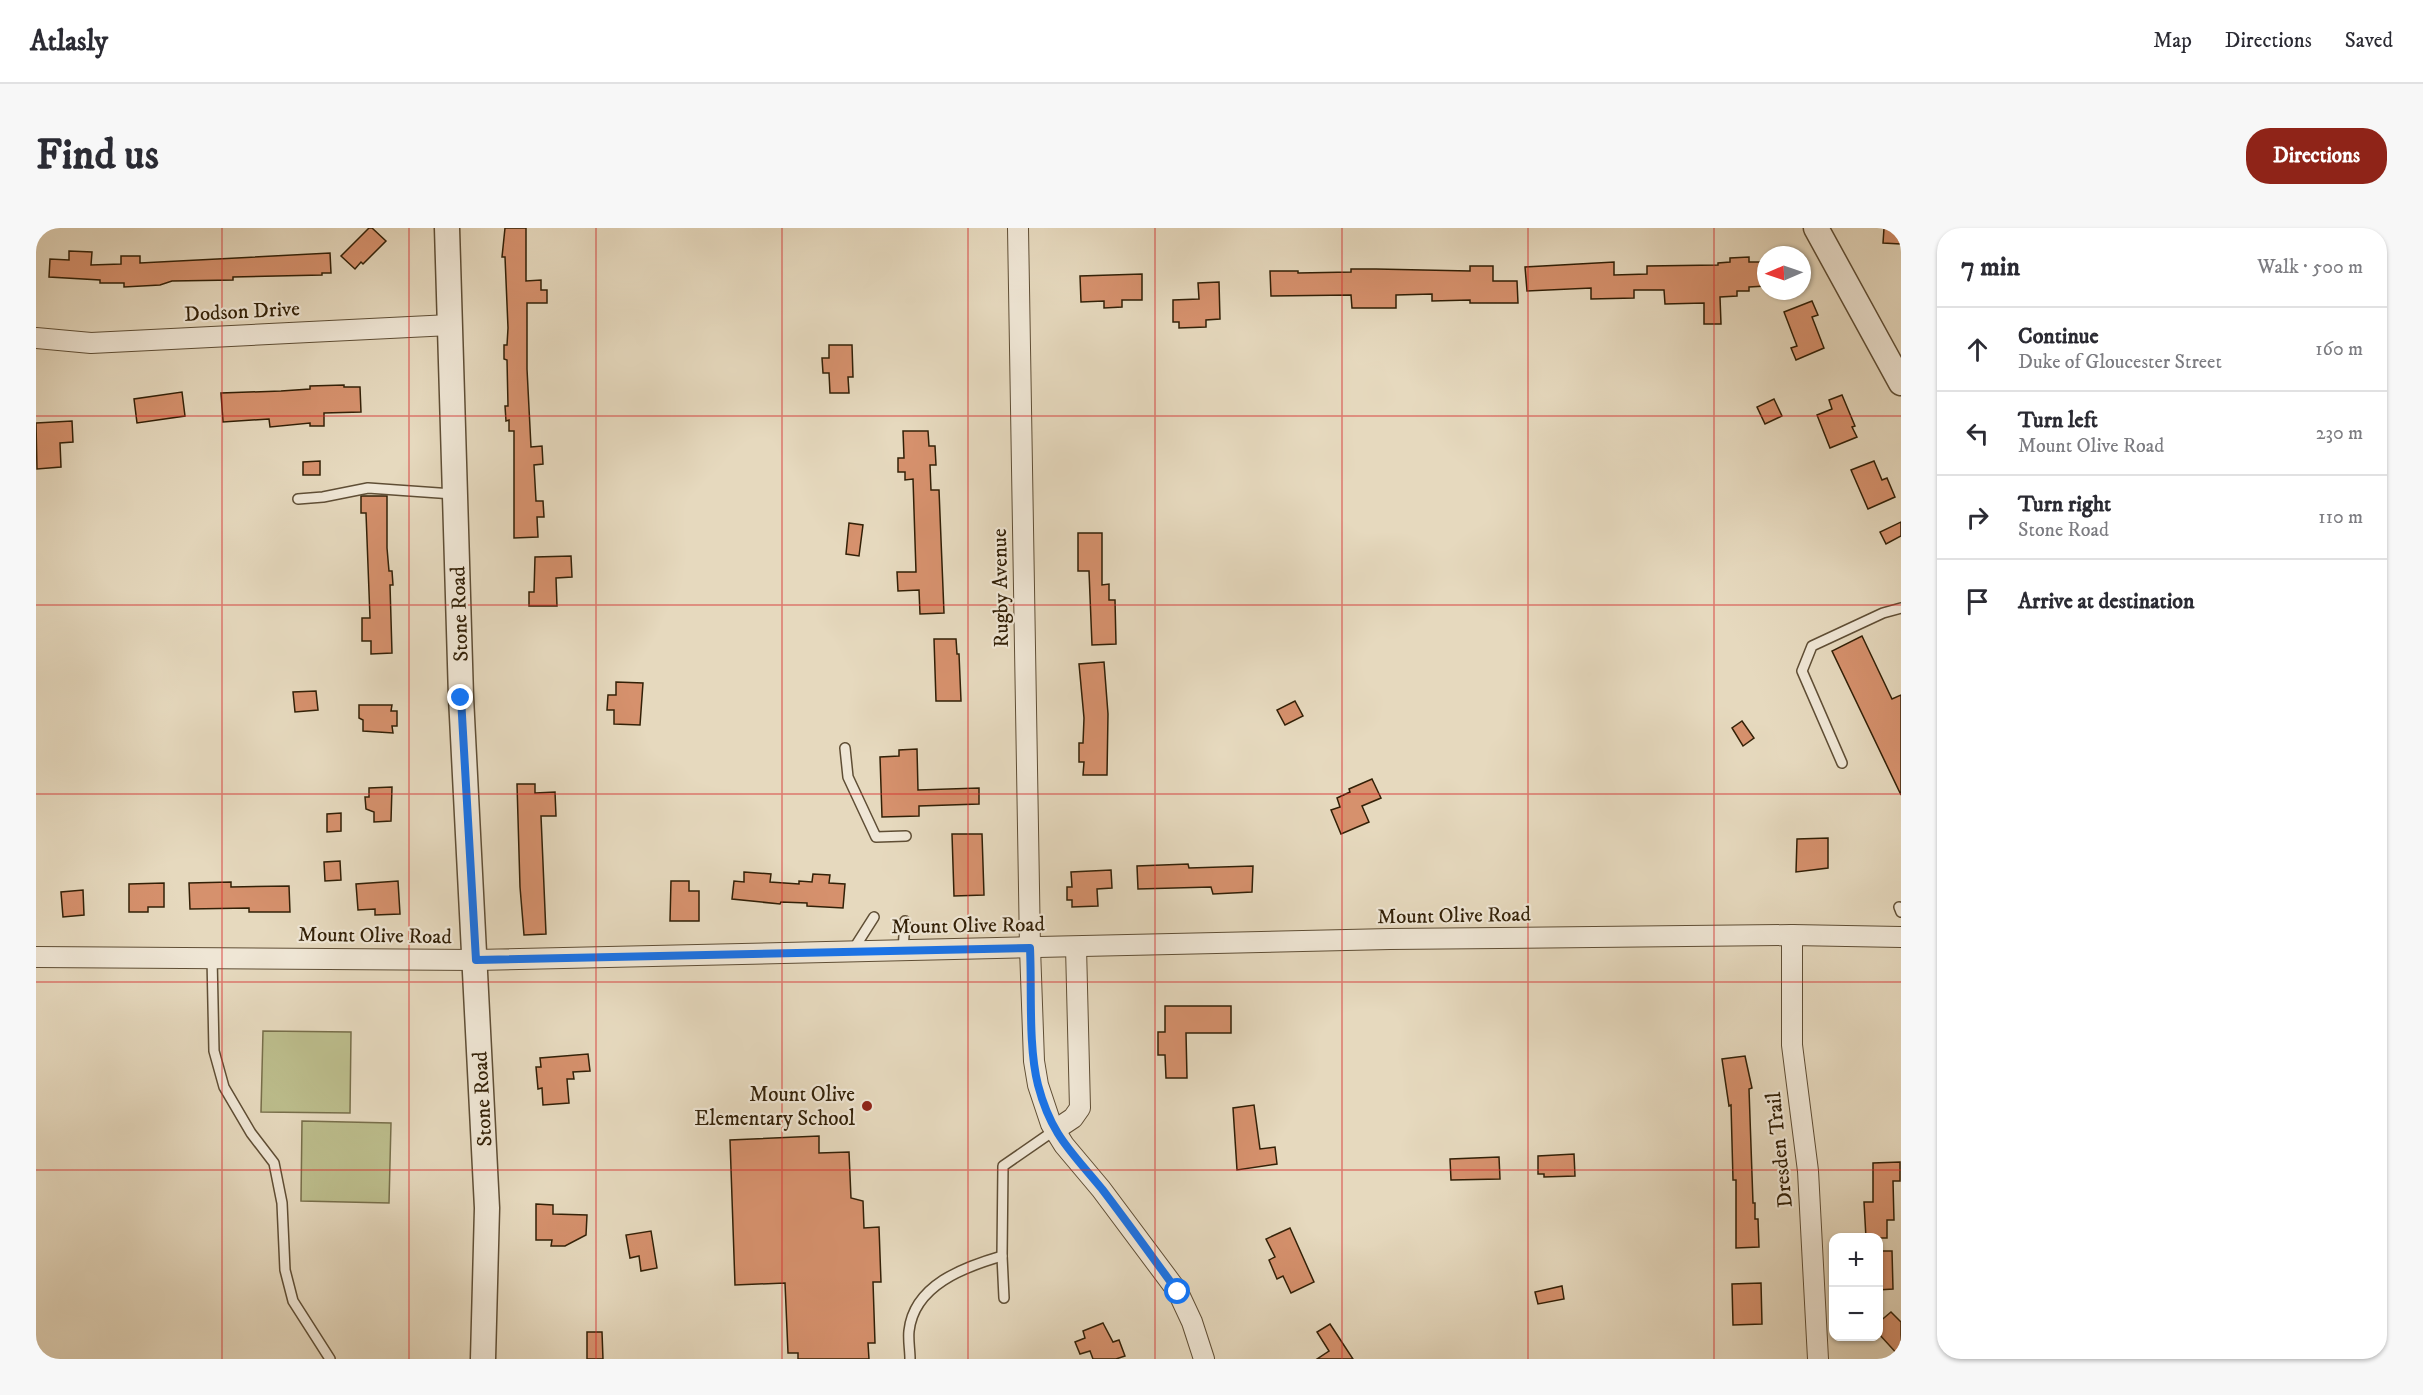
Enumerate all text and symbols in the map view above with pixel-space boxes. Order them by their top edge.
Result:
text: Atlasly [30,24,108,59]
text: Map [2153,28,2192,54]
text: Directions [2225,28,2312,54]
text: Saved [2345,28,2393,54]
button: Directions [2246,128,2387,184]
text: Find us [36,130,159,182]
north arrow [1757,246,1811,300]
text: 7 min [1961,251,2020,284]
text: Walk · 500 m [2257,255,2363,280]
street label: Dodson Drive [184,296,301,328]
text: Continue [2018,323,2099,350]
icon: ahead [1961,333,1994,366]
text: 160 m [2315,337,2363,362]
text: Duke of Gloucester Street [2018,350,2222,375]
text: Turn left [2018,407,2098,434]
icon: left [1961,417,1994,450]
text: 230 m [2316,421,2363,446]
text: Mount Olive Road [2018,434,2164,459]
text: Turn right [2018,491,2111,518]
icon: right [1961,501,1994,534]
text: 110 m [2318,505,2363,530]
text: Stone Road [2018,518,2109,543]
street label: Rugby Avenue [987,528,1015,648]
street label: Stone Road [445,565,475,662]
icon: arrive [1961,585,1994,618]
text: Arrive at destination [2018,588,2195,615]
route end [447,684,473,710]
street label: Mount Olive Road [1377,902,1532,930]
street label: Mount Olive Road [891,912,1046,940]
street label: Mount Olive Road [298,922,453,950]
street label: Stone Road [467,1050,498,1147]
place label: Mount Olive Elementary School [694,1082,856,1132]
street label: Dresden Trail [1761,1090,1799,1209]
marker: Mount Olive Elementary School [860,1099,874,1113]
map controls [1829,1233,1883,1341]
button: + [1829,1233,1883,1287]
route start [1164,1278,1190,1304]
button: − [1829,1287,1883,1341]

